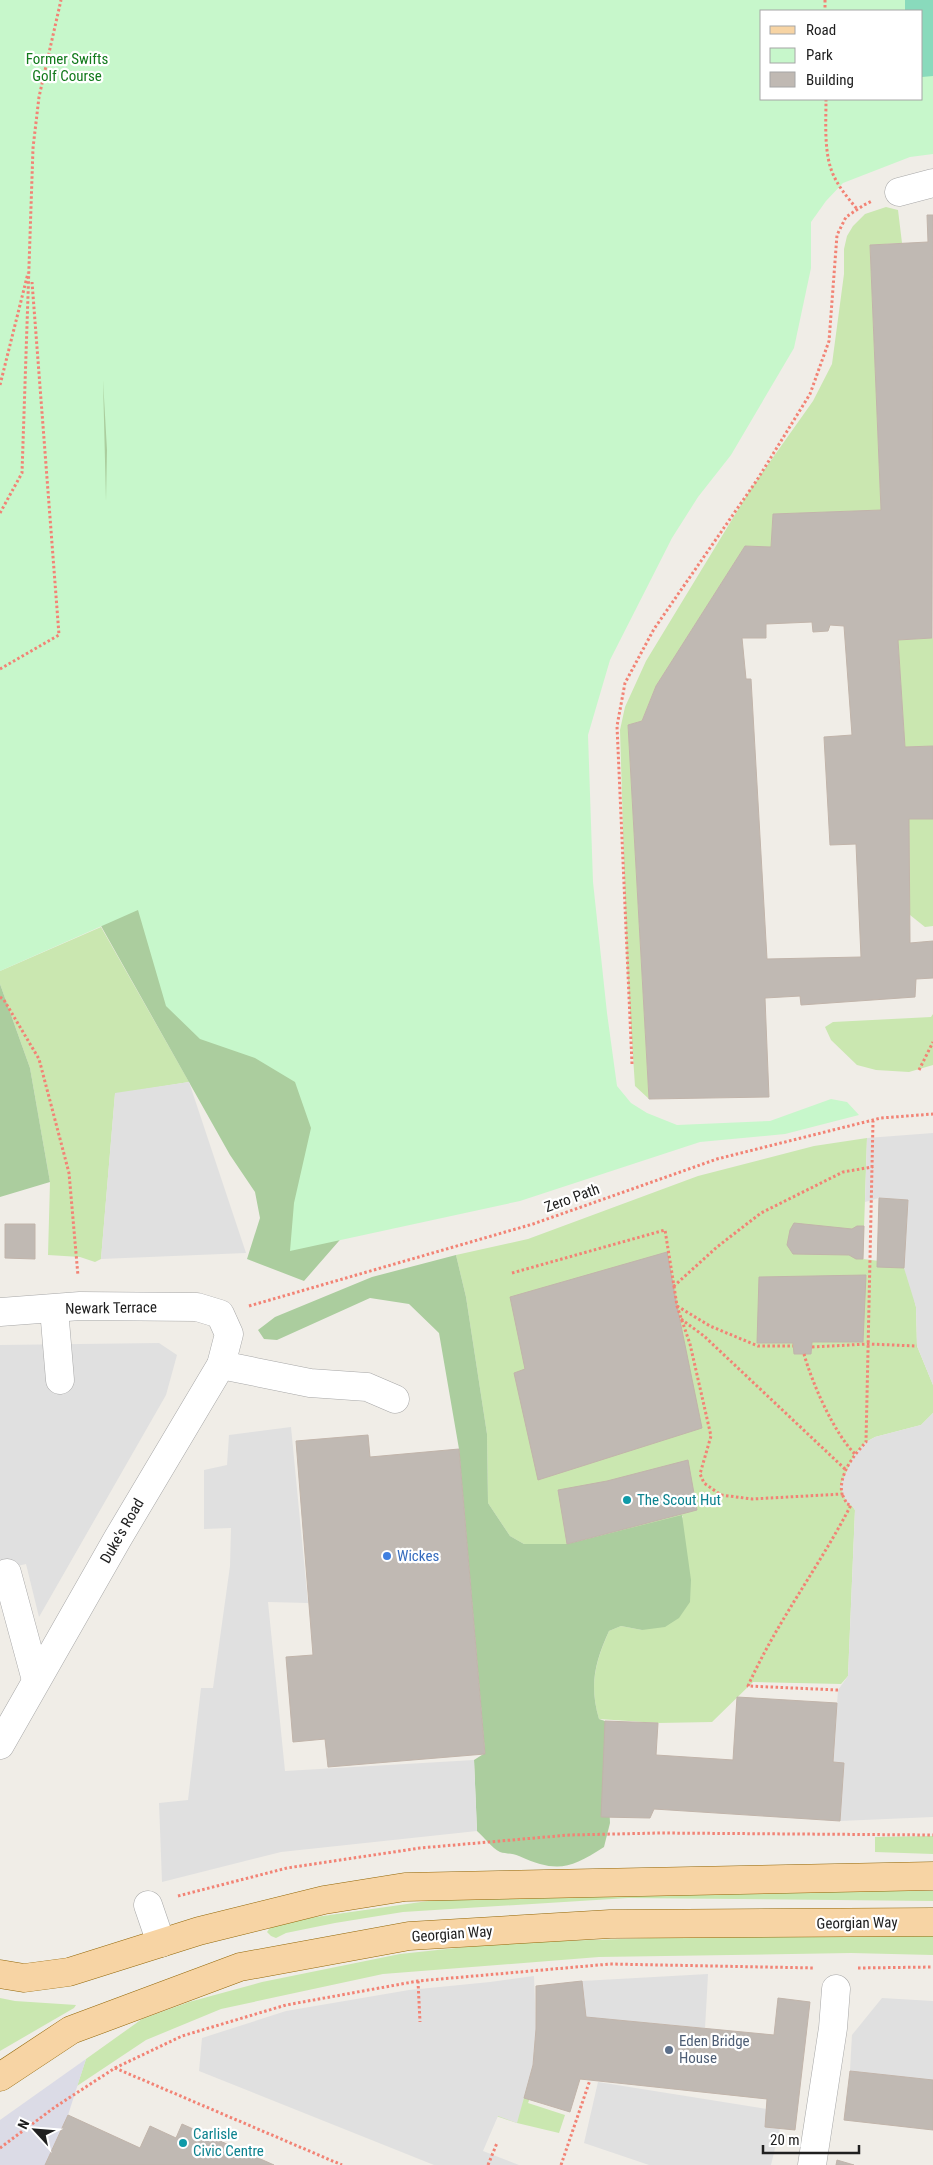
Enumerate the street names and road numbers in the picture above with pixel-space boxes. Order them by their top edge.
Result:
street label: Zero Path [542,1180,602,1216]
street label: Newark Terrace [65,1298,157,1318]
street label: Duke's Road [96,1495,148,1567]
street label: Georgian Way [816,1913,898,1933]
street label: Georgian Way [411,1922,493,1946]

